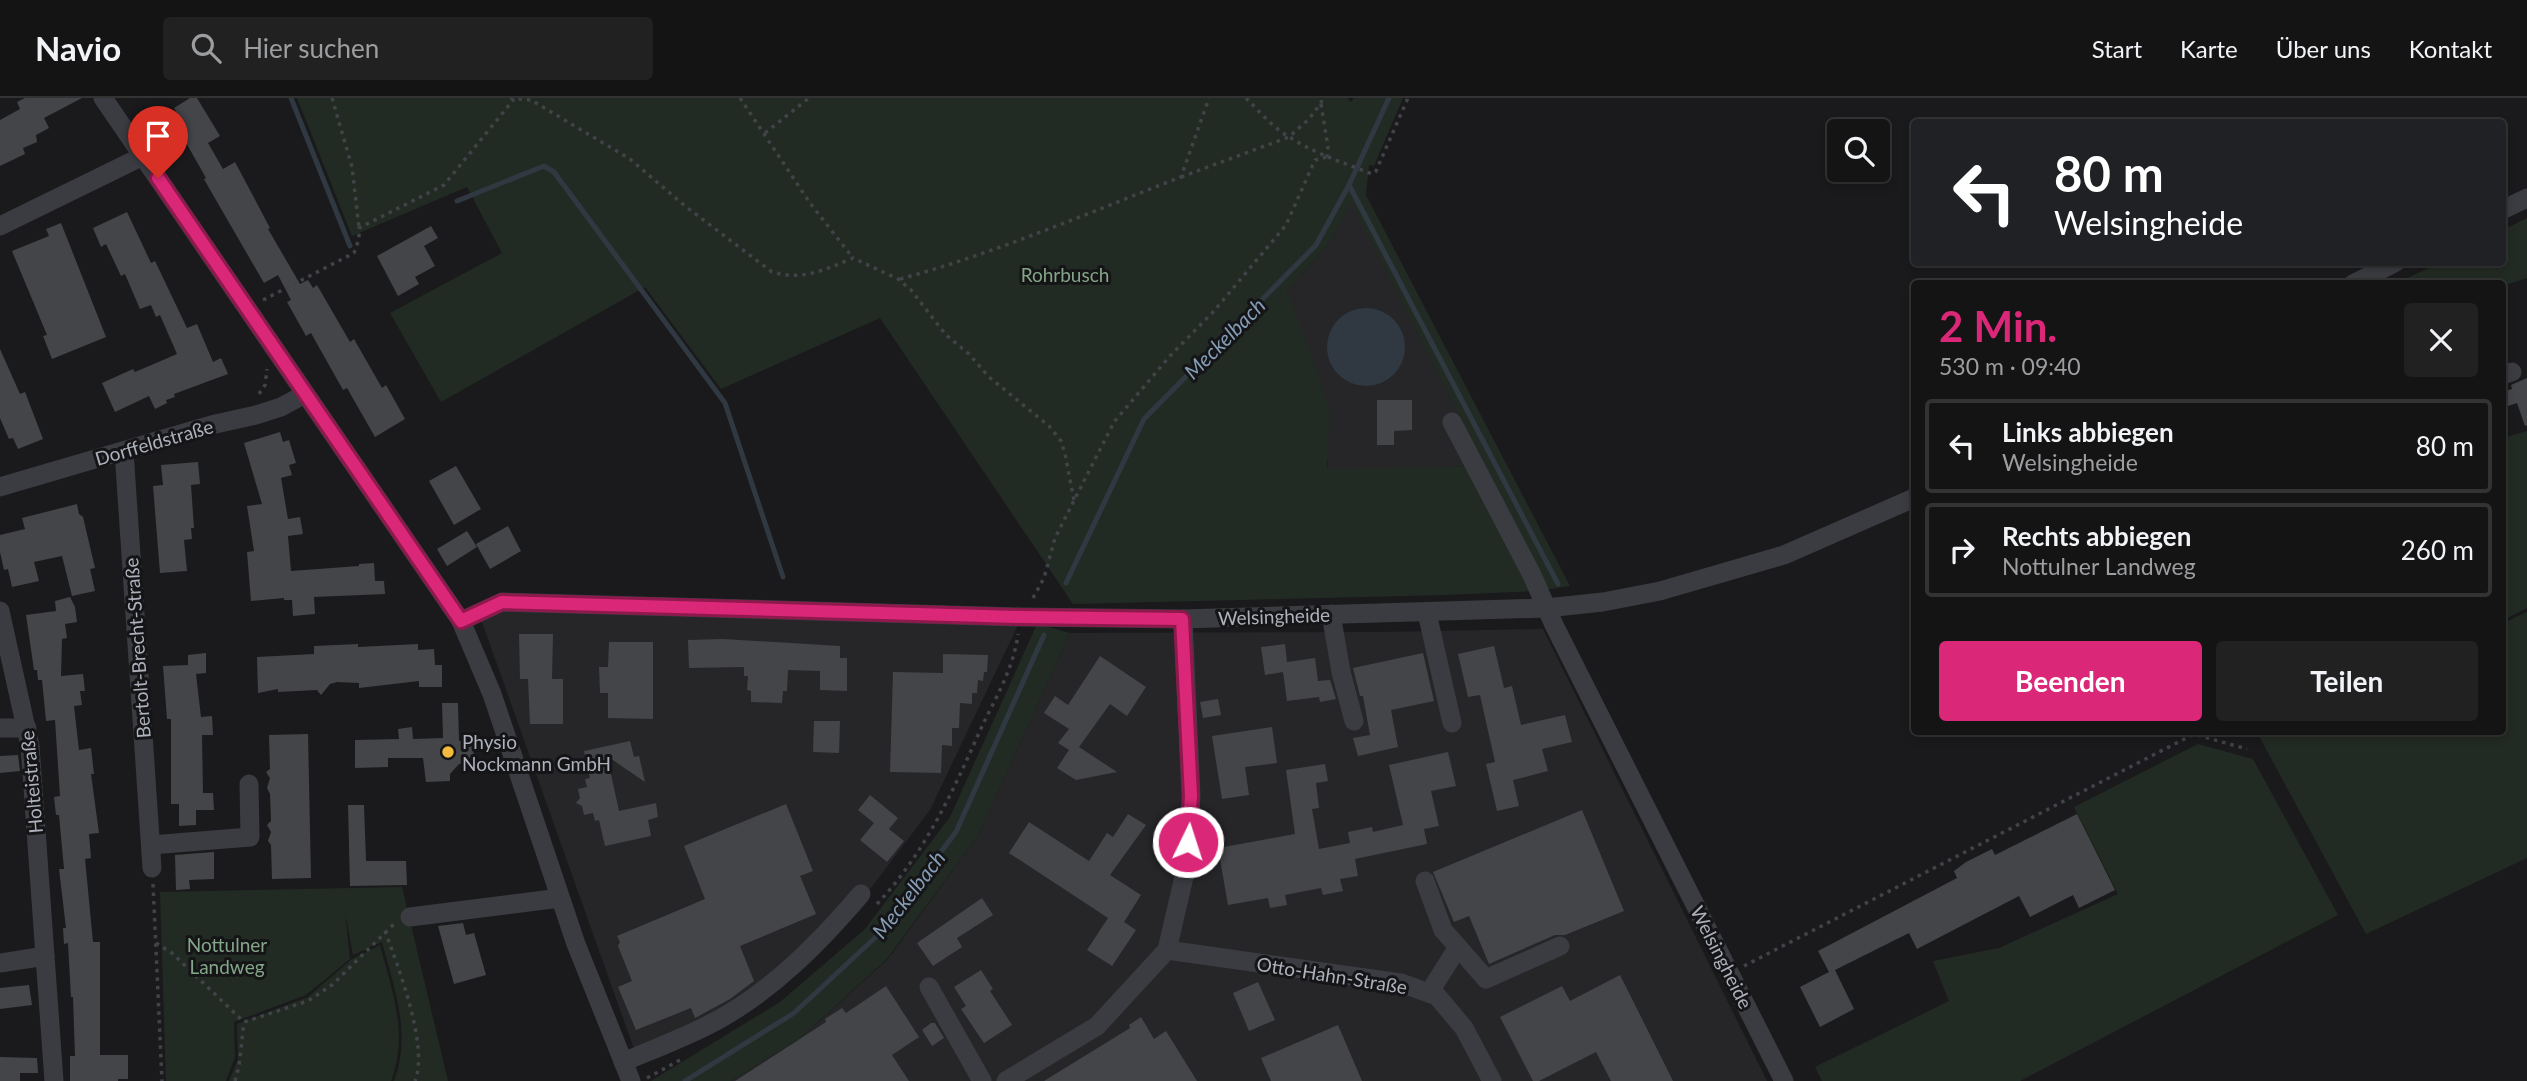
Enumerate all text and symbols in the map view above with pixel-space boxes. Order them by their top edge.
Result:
search box [163,17,653,80]
text: Navio [35,28,121,68]
icon: search [187,29,225,67]
text: Hier suchen [243,32,379,64]
text: Start [2092,34,2142,63]
text: Karte [2180,34,2238,63]
text: Über uns [2276,34,2371,63]
text: Kontakt [2409,34,2492,63]
pin [128,106,188,178]
icon: arrive [139,117,177,155]
map controls [1827,119,1890,182]
button: search [1827,119,1890,182]
text: 80 m [2054,144,2164,202]
icon: left [1939,147,2030,238]
text: Welsingheide [2054,203,2243,242]
park label: Rohrbusch [1021,263,1109,286]
water label: Meckelbach [1178,292,1270,384]
text: 2 Min. [1939,301,2057,351]
button: close [2404,303,2478,377]
text: 530 m · 09:40 [1939,352,2081,380]
street label: Dorffeldstraße [92,414,216,470]
text: Links abbiegen [2002,416,2174,448]
icon: left [1943,427,1981,465]
text: 80 m [2416,430,2474,462]
text: Welsingheide [2002,448,2138,476]
text: Rechts abbiegen [2002,520,2191,552]
icon: right [1943,531,1981,569]
text: 260 m [2401,534,2474,566]
text: Nottulner Landweg [2002,552,2196,580]
street label: Bertolt-Brecht-Straße [119,557,155,739]
street label: Welsingheide [1218,603,1330,629]
button: Beenden [1939,641,2202,721]
button: Teilen [2216,641,2478,721]
street label: Holteistraße [15,730,47,834]
place label: Physio Nockmann GmbH [462,730,611,775]
marker: Physio Nockmann GmbH [440,744,456,760]
position arrow [1151,805,1225,879]
water label: Meckelbach [866,845,950,943]
street label: Welsingheide [1686,902,1758,1012]
park label: Nottulner Landweg [187,933,267,978]
street label: Otto-Hahn-Straße [1255,952,1409,998]

